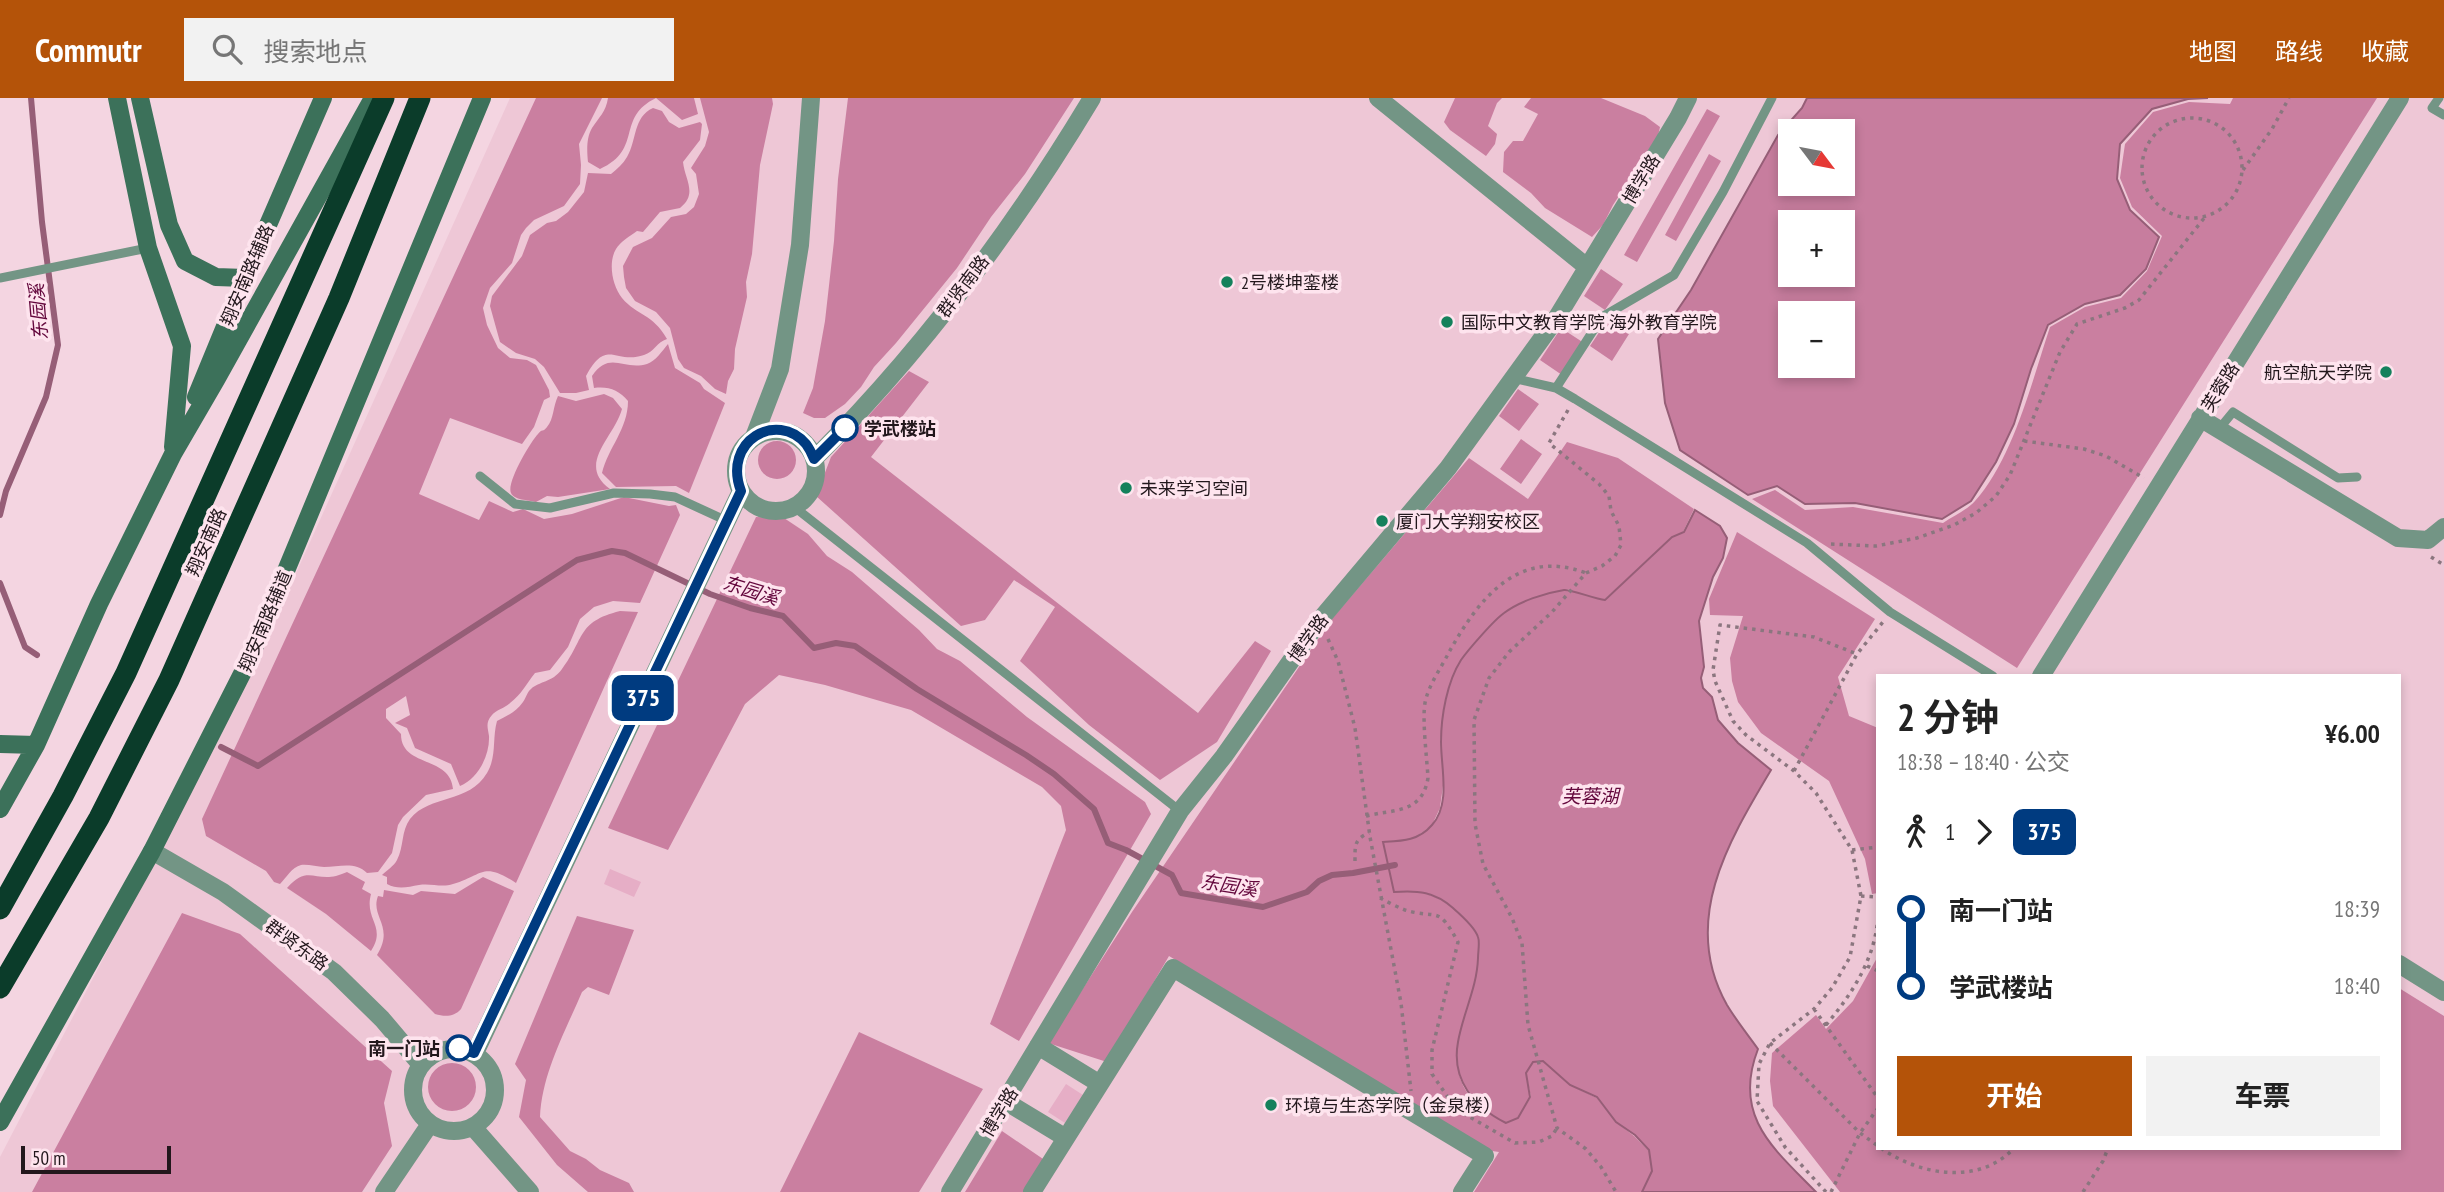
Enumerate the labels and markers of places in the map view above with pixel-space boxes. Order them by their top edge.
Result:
place label: 2号楼坤銮楼 [1241,271,1339,294]
marker: 2号楼坤銮楼 [1219,274,1235,290]
place label: 国际中文教育学院 海外教育学院 [1461,311,1717,334]
marker: 国际中文教育学院 海外教育学院 [1439,314,1455,330]
place label: 航空航天学院 [2264,361,2372,384]
marker: 航空航天学院 [2378,364,2394,380]
marker: 学武楼站 [832,415,858,441]
place label: 学武楼站 [864,417,936,440]
place label: 未来学习空间 [1140,477,1248,500]
marker: 未来学习空间 [1118,480,1134,496]
place label: 厦门大学翔安校区 [1396,510,1540,533]
marker: 厦门大学翔安校区 [1374,513,1390,529]
marker: 南一门站 [446,1035,472,1061]
place label: 南一门站 [368,1037,440,1060]
place label: 环境与生态学院（金泉楼） [1285,1094,1501,1117]
marker: 环境与生态学院（金泉楼） [1263,1097,1279,1113]

